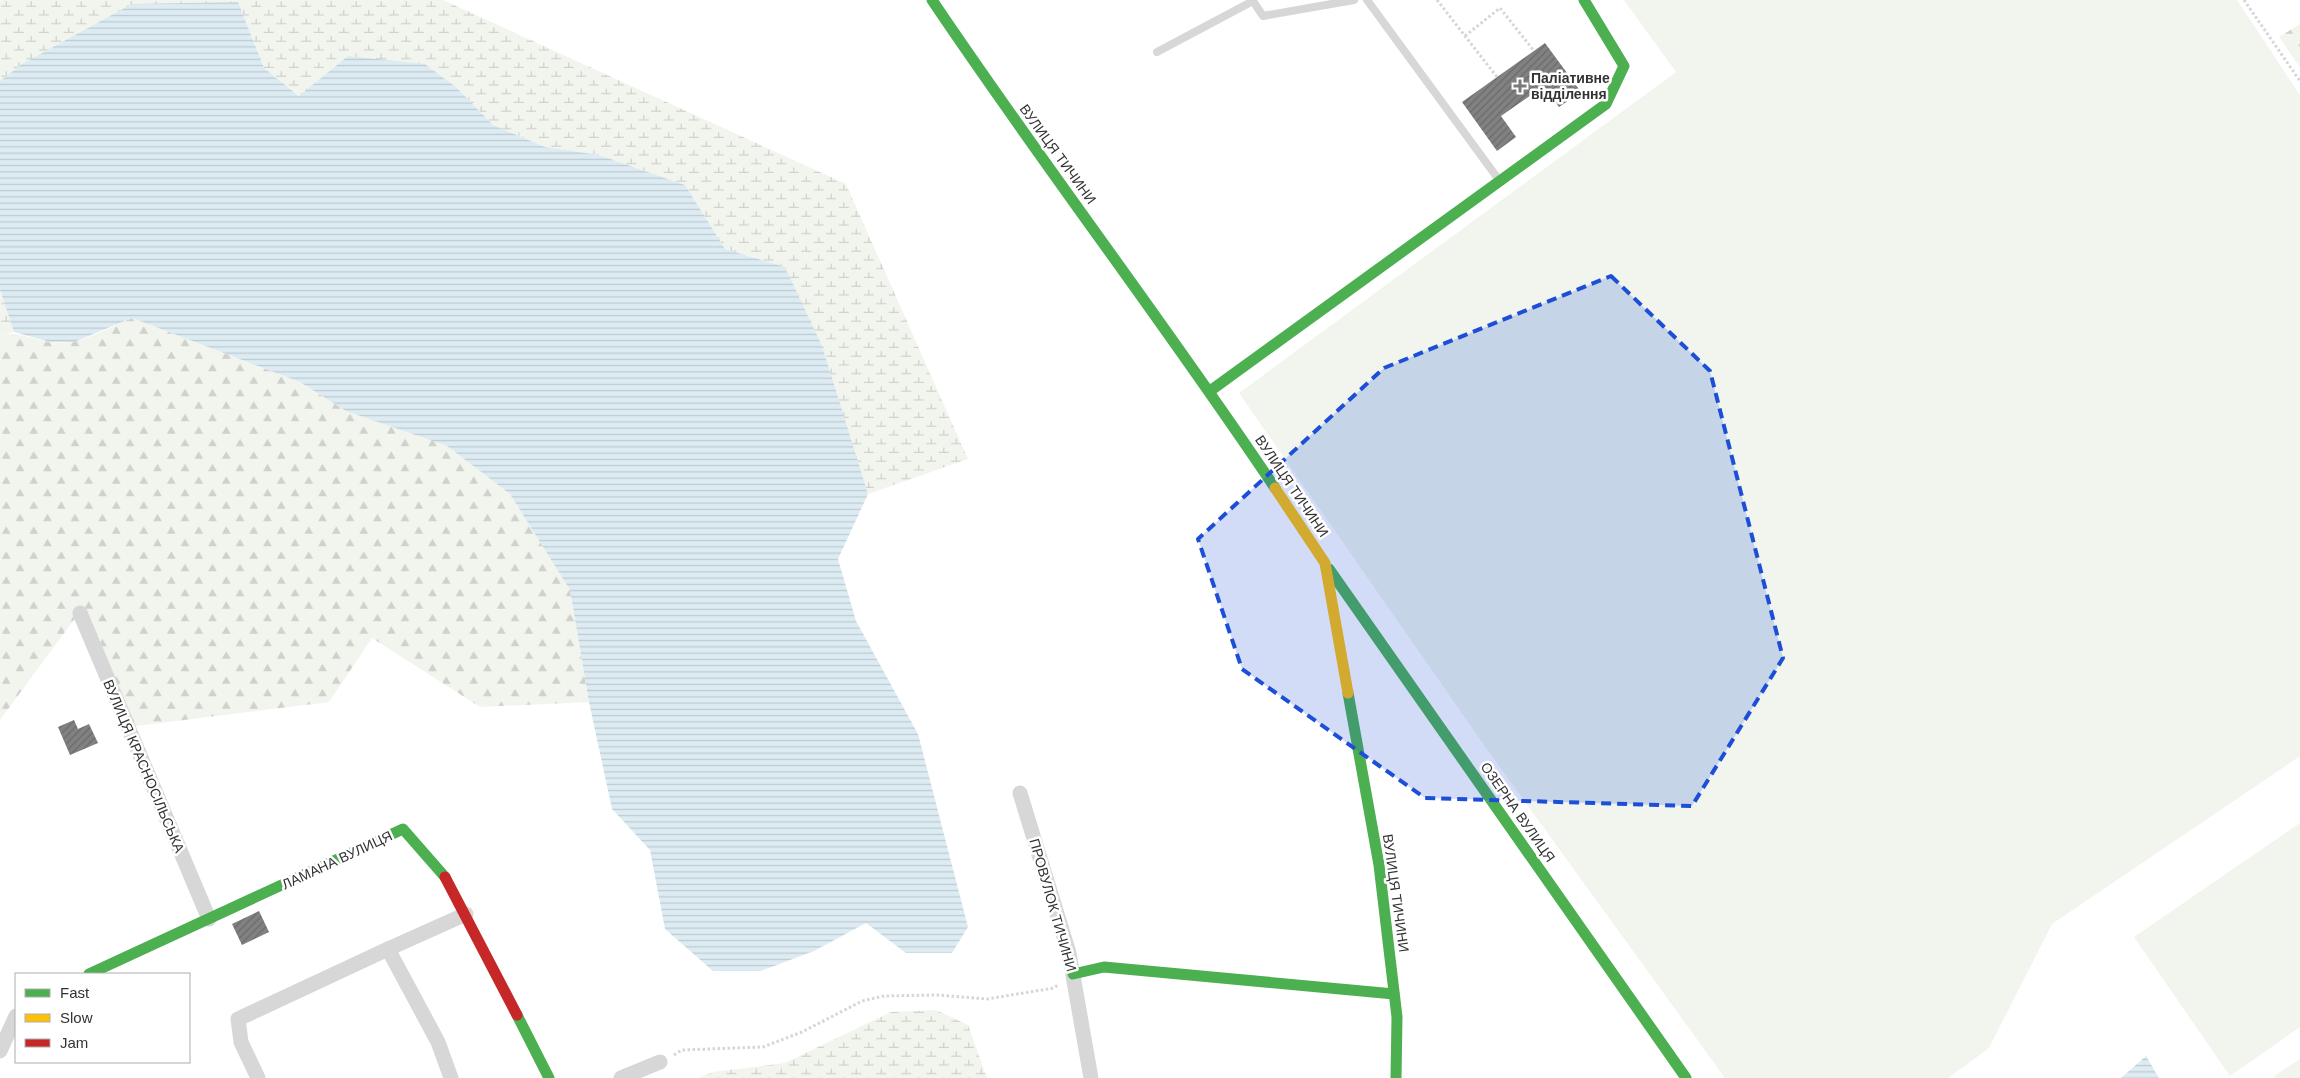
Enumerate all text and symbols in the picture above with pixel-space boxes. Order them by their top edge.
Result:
place label: Паліативне відділення [1531,70,1610,102]
marker: Паліативне відділення [1513,79,1527,93]
street label: ВУЛИЦЯ ТИЧИНИ [1017,101,1099,207]
street label: ВУЛИЦЯ ТИЧИНИ [1252,432,1332,540]
street label: ВУЛИЦЯ КРАСНОСІЛЬСЬКА [100,677,188,856]
street label: ОЗЕРНА ВУЛИЦЯ [1477,759,1559,865]
street label: ЛАМАНА ВУЛИЦЯ [279,827,395,893]
street label: ВУЛИЦЯ ТИЧИНИ [1380,833,1412,953]
street label: ПРОВУЛОК ТИЧИНИ [1026,837,1080,973]
legend [15,973,190,1063]
text: Fast [60,984,90,1001]
text: Slow [60,1009,93,1026]
text: Jam [60,1034,88,1051]

